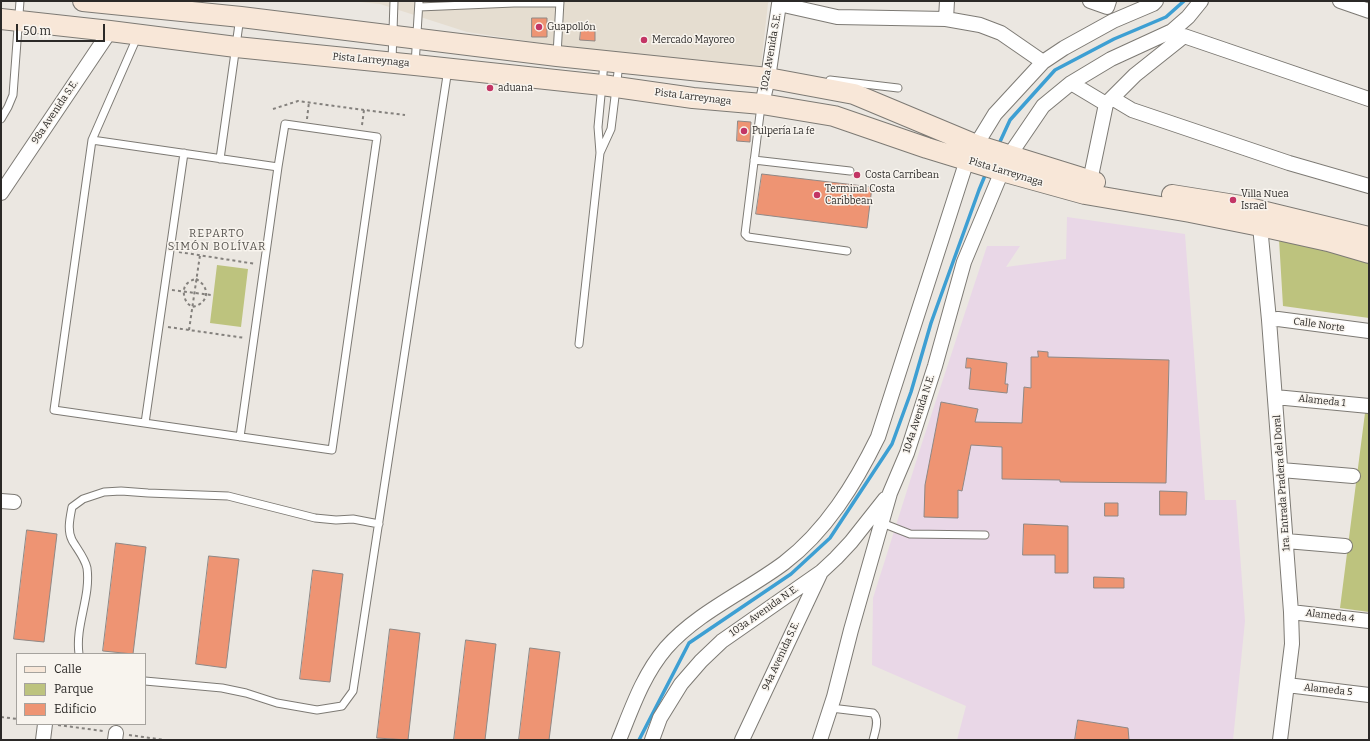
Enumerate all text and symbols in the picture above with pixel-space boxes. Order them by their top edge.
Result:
street label: 102a Avenida S.E. [758,12,784,92]
scale bar [18,16,107,42]
place label: Guapollón [547,21,595,33]
marker: Guapollón [534,22,544,32]
text: 50 m [23,24,51,38]
place label: Mercado Mayoreo [652,34,735,46]
marker: Mercado Mayoreo [639,35,649,45]
street label: Pista Larreynaga [332,51,410,69]
street label: 98a Avenida S.E. [29,78,81,146]
place label: aduana [498,82,533,94]
marker: aduana [485,83,495,93]
street label: Pista Larreynaga [654,86,732,108]
place label: Pulpería La fe [752,125,815,137]
marker: Pulpería La fe [739,126,749,136]
street label: Pista Larreynaga [967,155,1045,189]
place label: Costa Carribean [865,169,939,181]
marker: Costa Carribean [852,170,862,180]
place label: Terminal Costa Caribbean [825,183,895,206]
place label: Villa Nuea Israel [1241,188,1289,212]
marker: Terminal Costa Caribbean [812,190,822,200]
marker: Villa Nuea Israel [1228,195,1238,205]
district label: REPARTO SIMÓN BOLÍVAR [168,227,266,253]
street label: Calle Norte [1293,315,1345,335]
street label: 104a Avenida N.E. [901,373,937,455]
street label: Alameda 1 [1298,393,1346,409]
street label: 1ra. Entrada Pradera del Doral [1271,414,1293,552]
street label: 103a Avenida N.E. [727,583,801,639]
street label: Alameda 4 [1305,607,1355,625]
street label: 94a Avenida S.E. [760,619,802,693]
legend [16,653,146,725]
text: Calle [54,662,82,676]
street label: Alameda 5 [1303,681,1353,699]
text: Parque [54,682,93,696]
text: Edificio [54,702,96,716]

